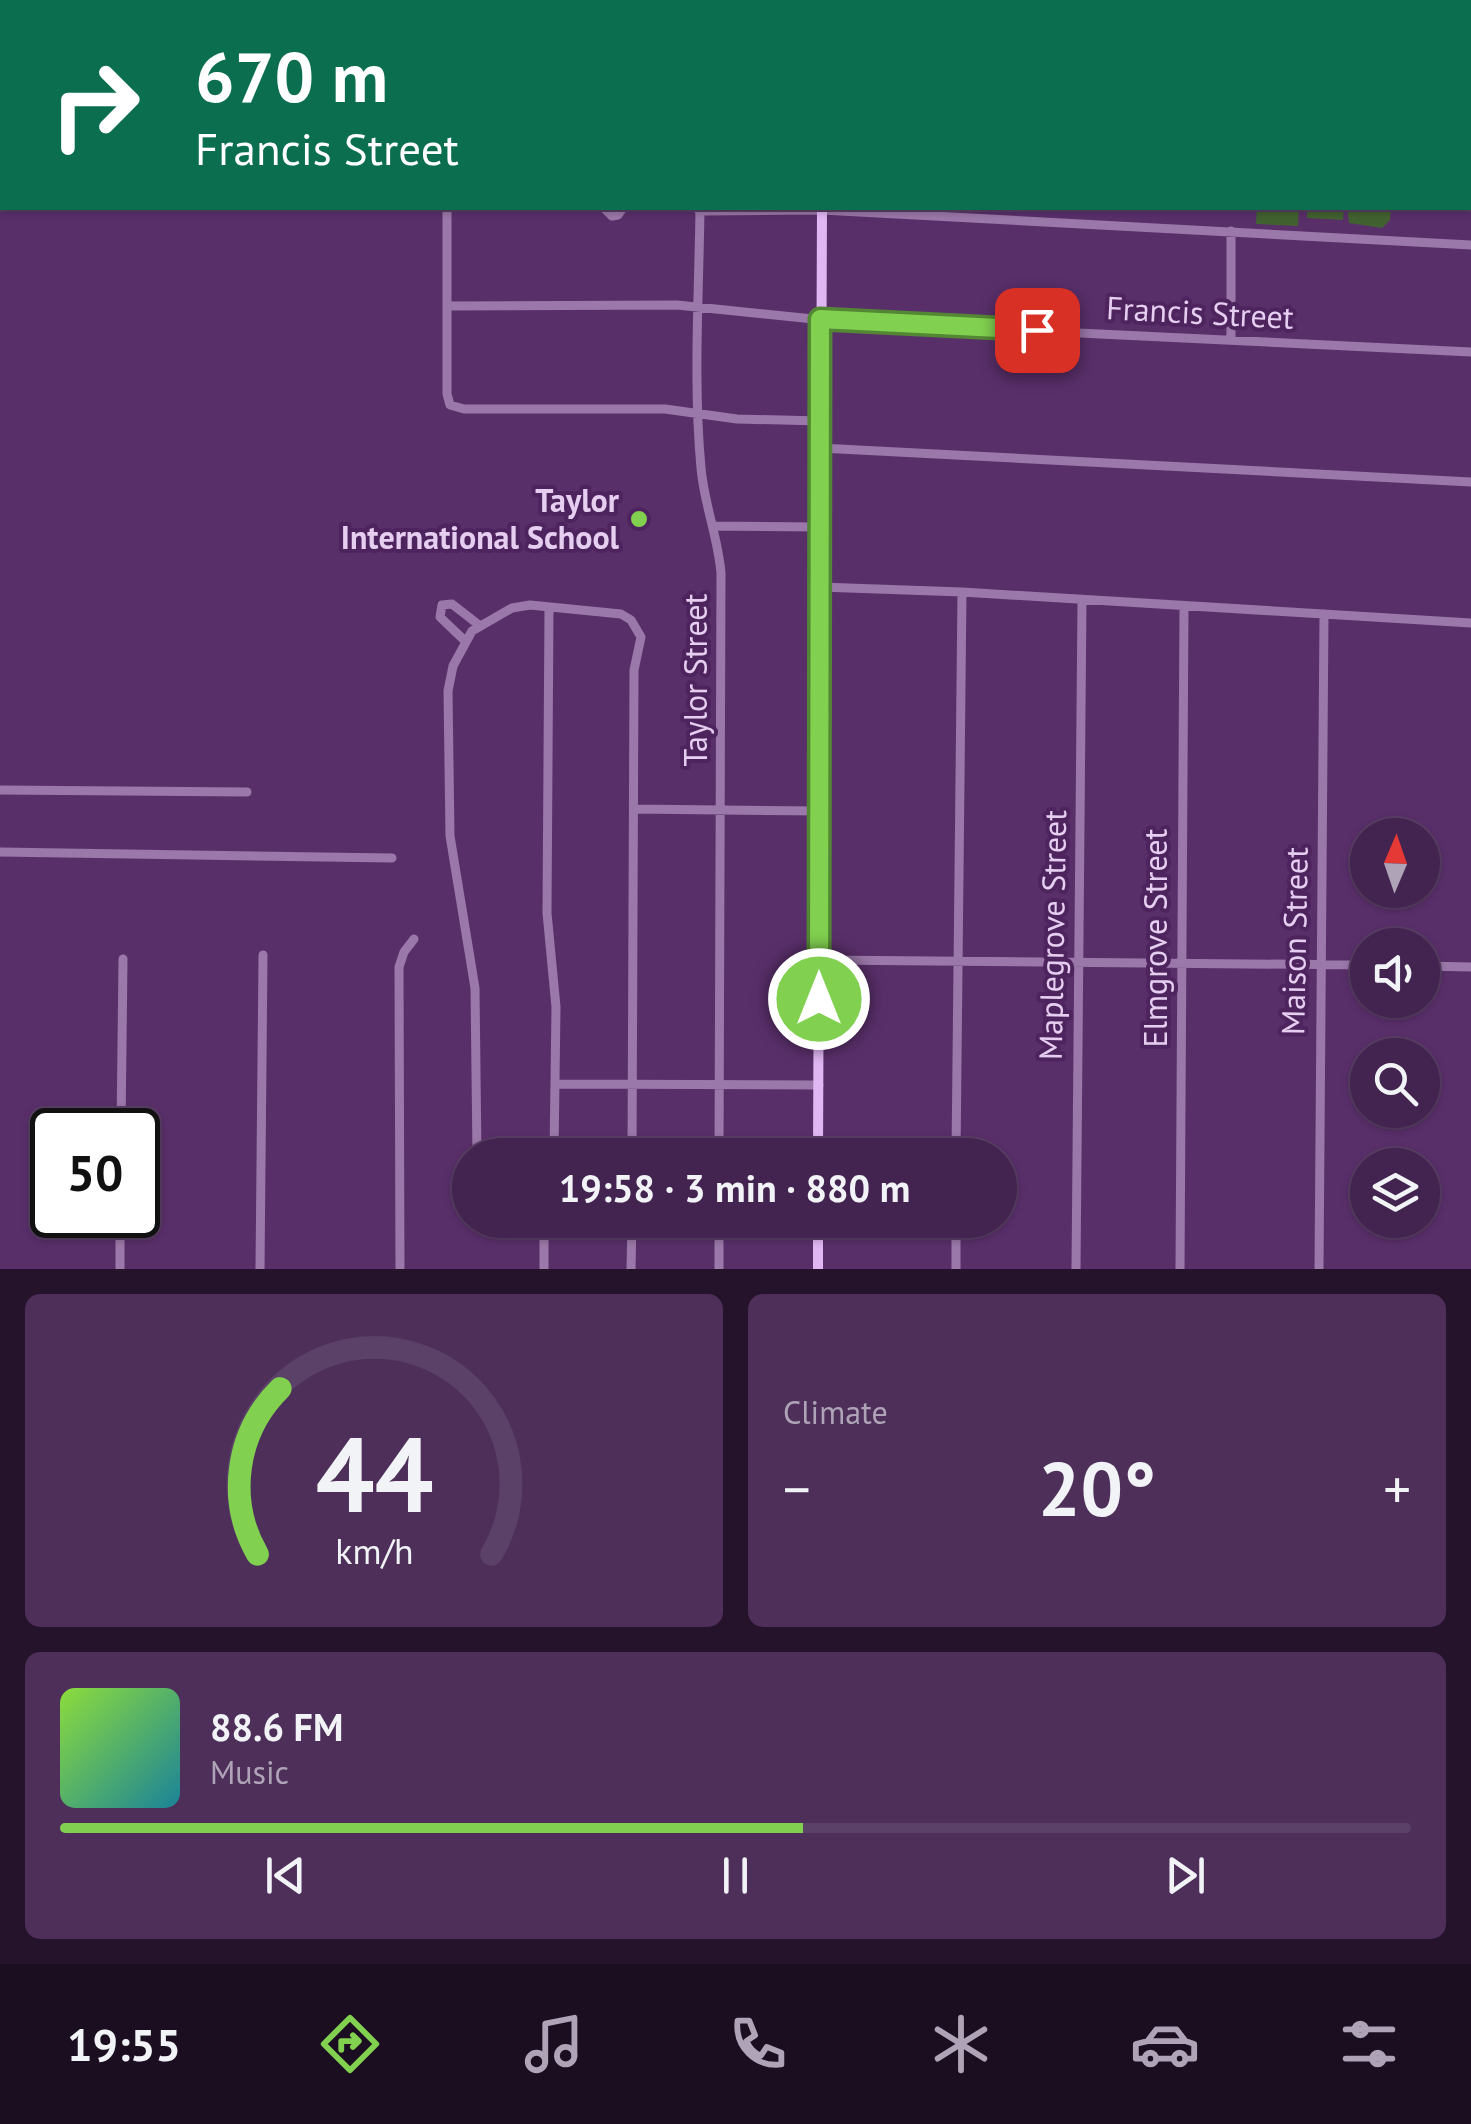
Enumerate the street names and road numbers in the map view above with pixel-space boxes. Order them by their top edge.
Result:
street label: Francis Street [1105,286,1295,338]
street label: Taylor Street [674,593,716,766]
street label: Maplegrove Street [1029,809,1075,1060]
street label: Elmgrove Street [1134,828,1176,1047]
street label: Maison Street [1271,846,1317,1035]

